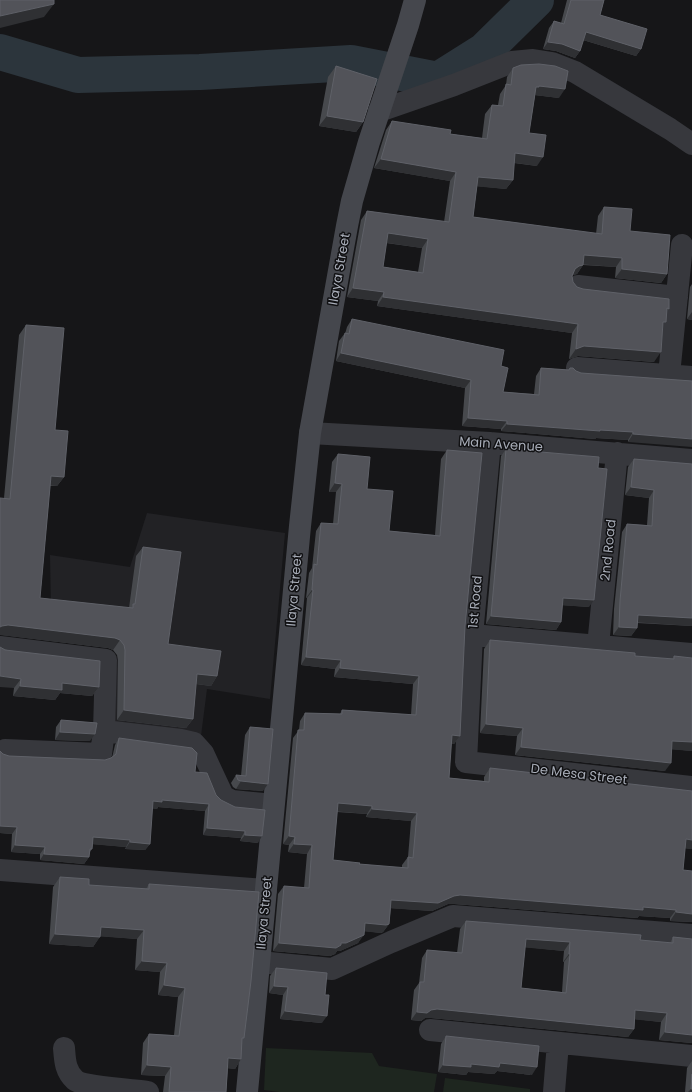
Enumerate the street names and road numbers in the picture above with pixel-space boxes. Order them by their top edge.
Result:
street label: Ilaya Street [323,231,355,307]
street label: Main Avenue [459,432,543,456]
street label: 2nd Road [595,518,621,582]
street label: Ilaya Street [281,553,307,627]
street label: 1st Road [463,575,487,629]
street label: De Mesa Street [530,759,629,789]
street label: Ilaya Street [251,876,277,950]

